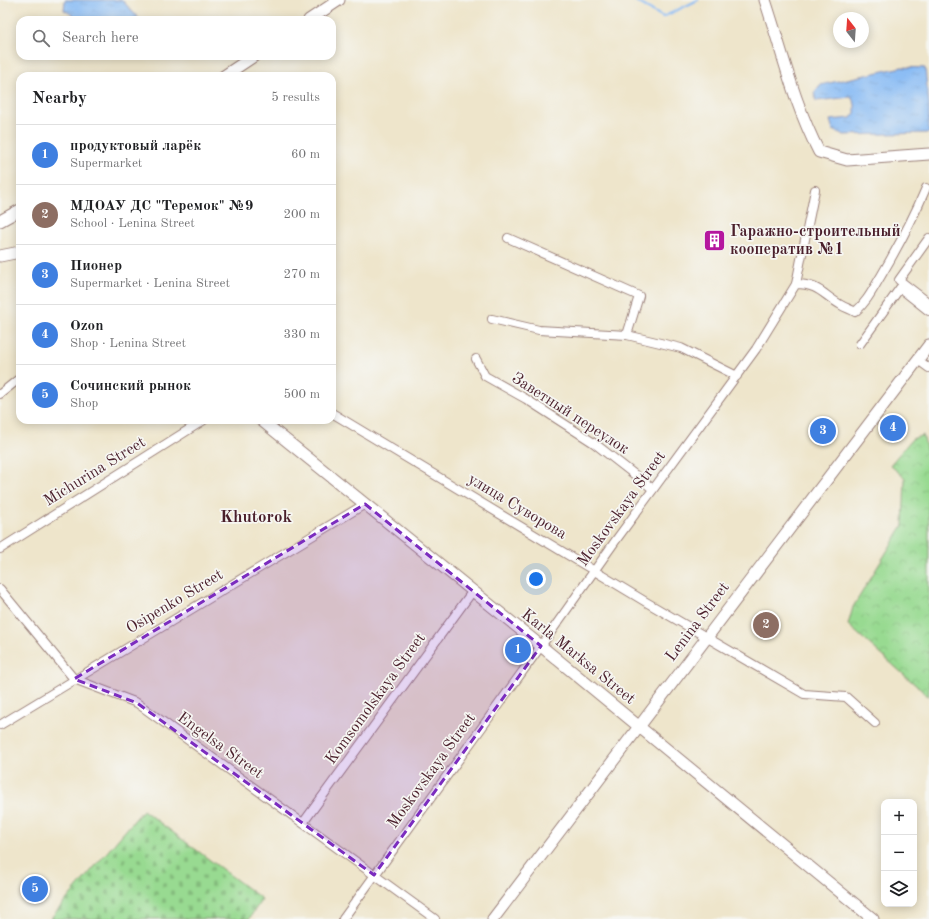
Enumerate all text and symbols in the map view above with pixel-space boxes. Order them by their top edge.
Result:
north arrow [833,12,869,48]
search box [16,16,336,60]
icon: search [30,27,52,49]
text: Search here [62,31,139,46]
text: Nearby [32,90,87,107]
text: 5 results [271,91,320,104]
text: продуктовый ларёк [70,139,201,154]
text: 1 [41,148,49,161]
text: 60 m [291,148,320,161]
text: Supermarket [70,157,142,170]
text: МДОАУ ДС "Теремок" №9 [70,199,253,214]
text: 2 [41,208,49,221]
text: 200 m [283,208,320,221]
text: School · Lenina Street [70,217,195,230]
place label: Гаражно-строительный кооператив №1 [730,224,901,258]
building icon: Гаражно-строительный кооператив №1 [702,228,728,254]
text: Пионер [70,259,122,274]
text: 3 [41,268,49,281]
text: 270 m [283,268,320,281]
text: Supermarket · Lenina Street [70,277,230,290]
text: Ozon [70,319,103,334]
text: 4 [41,328,49,341]
text: 330 m [283,328,320,341]
text: Shop · Lenina Street [70,337,186,350]
street label: Заветный переулок [508,370,632,458]
text: Сочинский рынок [70,379,191,394]
text: 5 [41,388,49,401]
text: 500 m [283,388,320,401]
text: Shop [70,397,98,410]
pin: 4 [880,413,906,443]
pin: 3 [810,416,836,446]
street label: Michurina Street [41,434,149,510]
street label: Moskovskaya Street [575,448,669,570]
street label: улица Суворова [465,471,569,543]
district label: Khutorok [220,509,293,526]
street label: Osipenko Street [124,567,227,637]
your location [526,569,546,589]
street label: Lenina Street [663,579,733,665]
street label: Karla Marksa Street [518,606,638,708]
pin: 2 [753,610,779,640]
street label: Komsomolskaya Street [323,630,429,768]
pin: 1 [505,635,531,665]
street label: Engelsa Street [174,710,266,783]
street label: Moskovskaya Street [385,710,479,832]
map controls [881,799,917,907]
button: + [881,799,917,835]
button: − [881,835,917,871]
button: layers [881,871,917,907]
pin: 5 [22,874,48,904]

